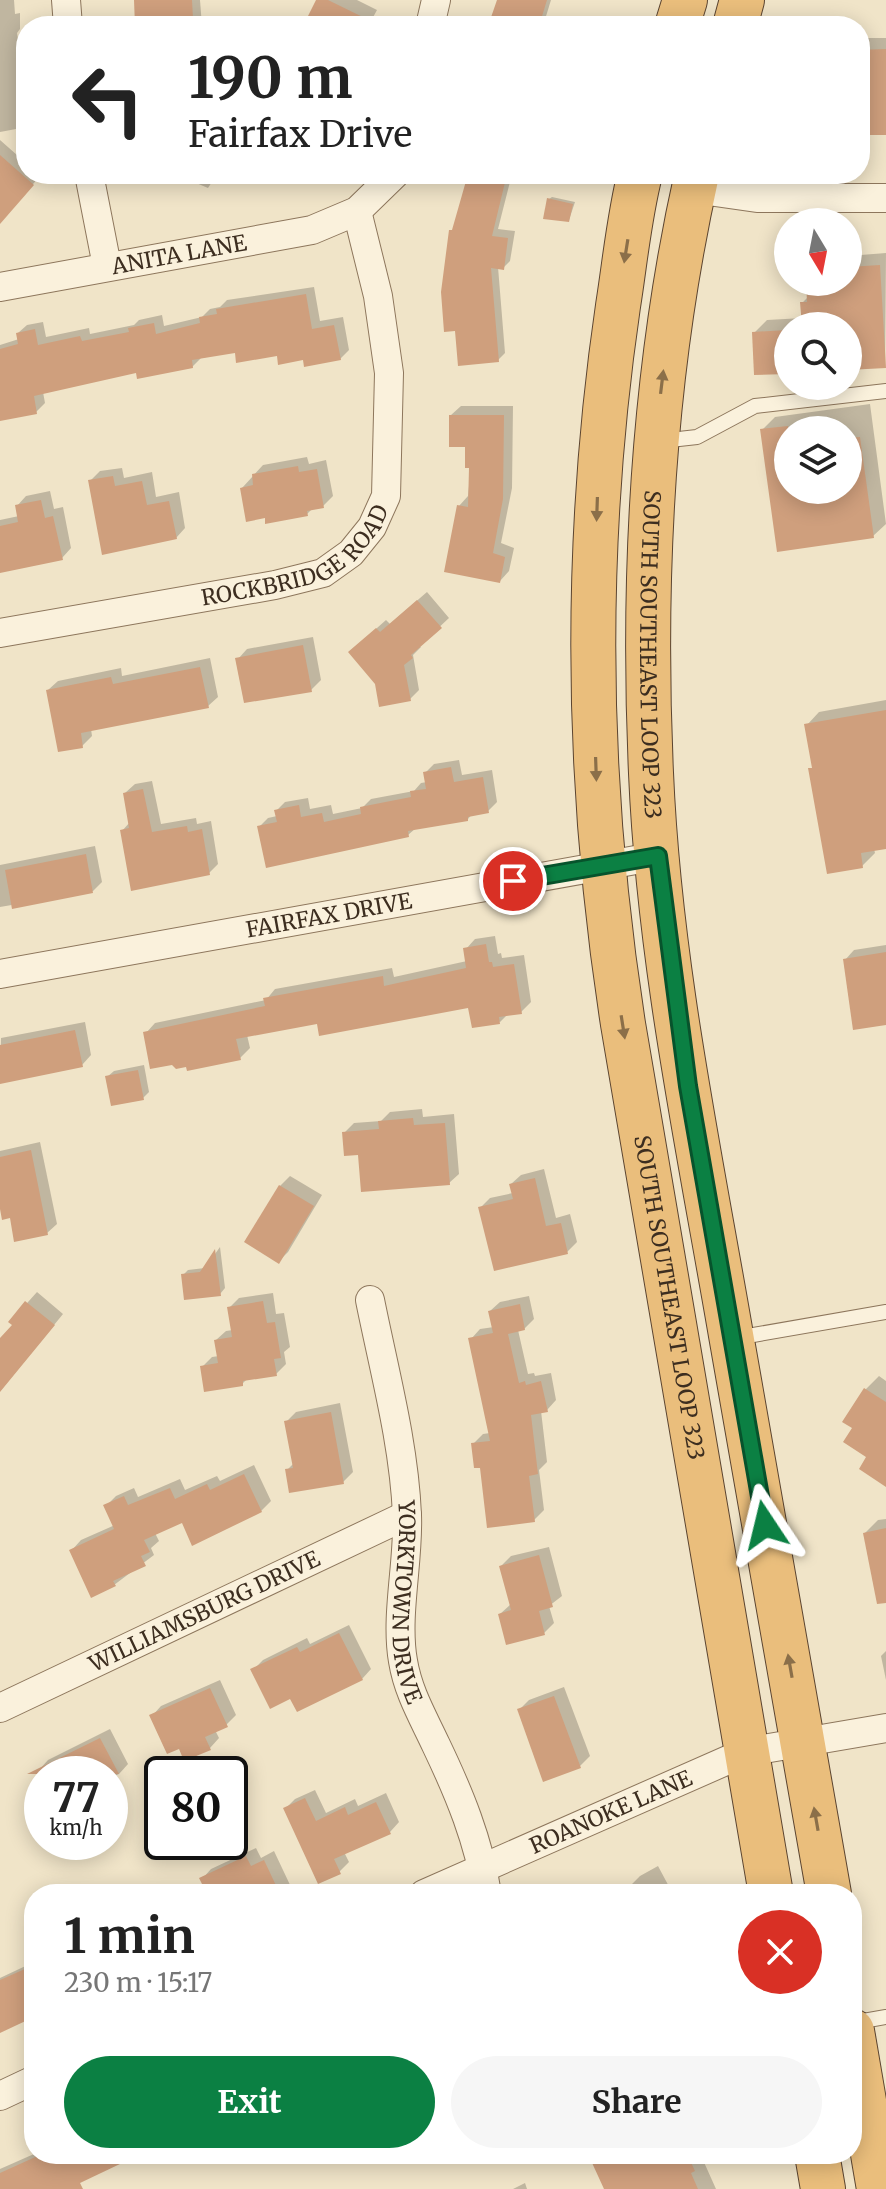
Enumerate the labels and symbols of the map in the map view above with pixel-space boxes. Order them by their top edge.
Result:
north arrow [774,208,862,296]
street label: ANITA LANE [108,228,249,281]
one-way arrow [620,239,632,264]
one-way arrow [656,369,669,394]
street label: SOUTH SOUTHEAST LOOP 323 [634,489,668,820]
one-way arrow [590,497,603,522]
street label: ROCKBRIDGE ROAD [199,500,394,612]
one-way arrow [589,757,602,782]
pin [479,847,547,915]
street label: FAIRFAX DRIVE [244,886,414,944]
one-way arrow [618,1015,630,1040]
street label: SOUTH SOUTHEAST LOOP 323 [628,1133,711,1462]
position arrow [723,1483,807,1567]
street label: YORKTOWN DRIVE [386,1498,429,1708]
street label: WILLIAMSBURG DRIVE [83,1544,324,1678]
one-way arrow [783,1654,795,1679]
speed limit sign: 80 [144,1756,248,1860]
street label: ROANOKE LANE [525,1764,696,1860]
one-way arrow [809,1806,822,1831]

